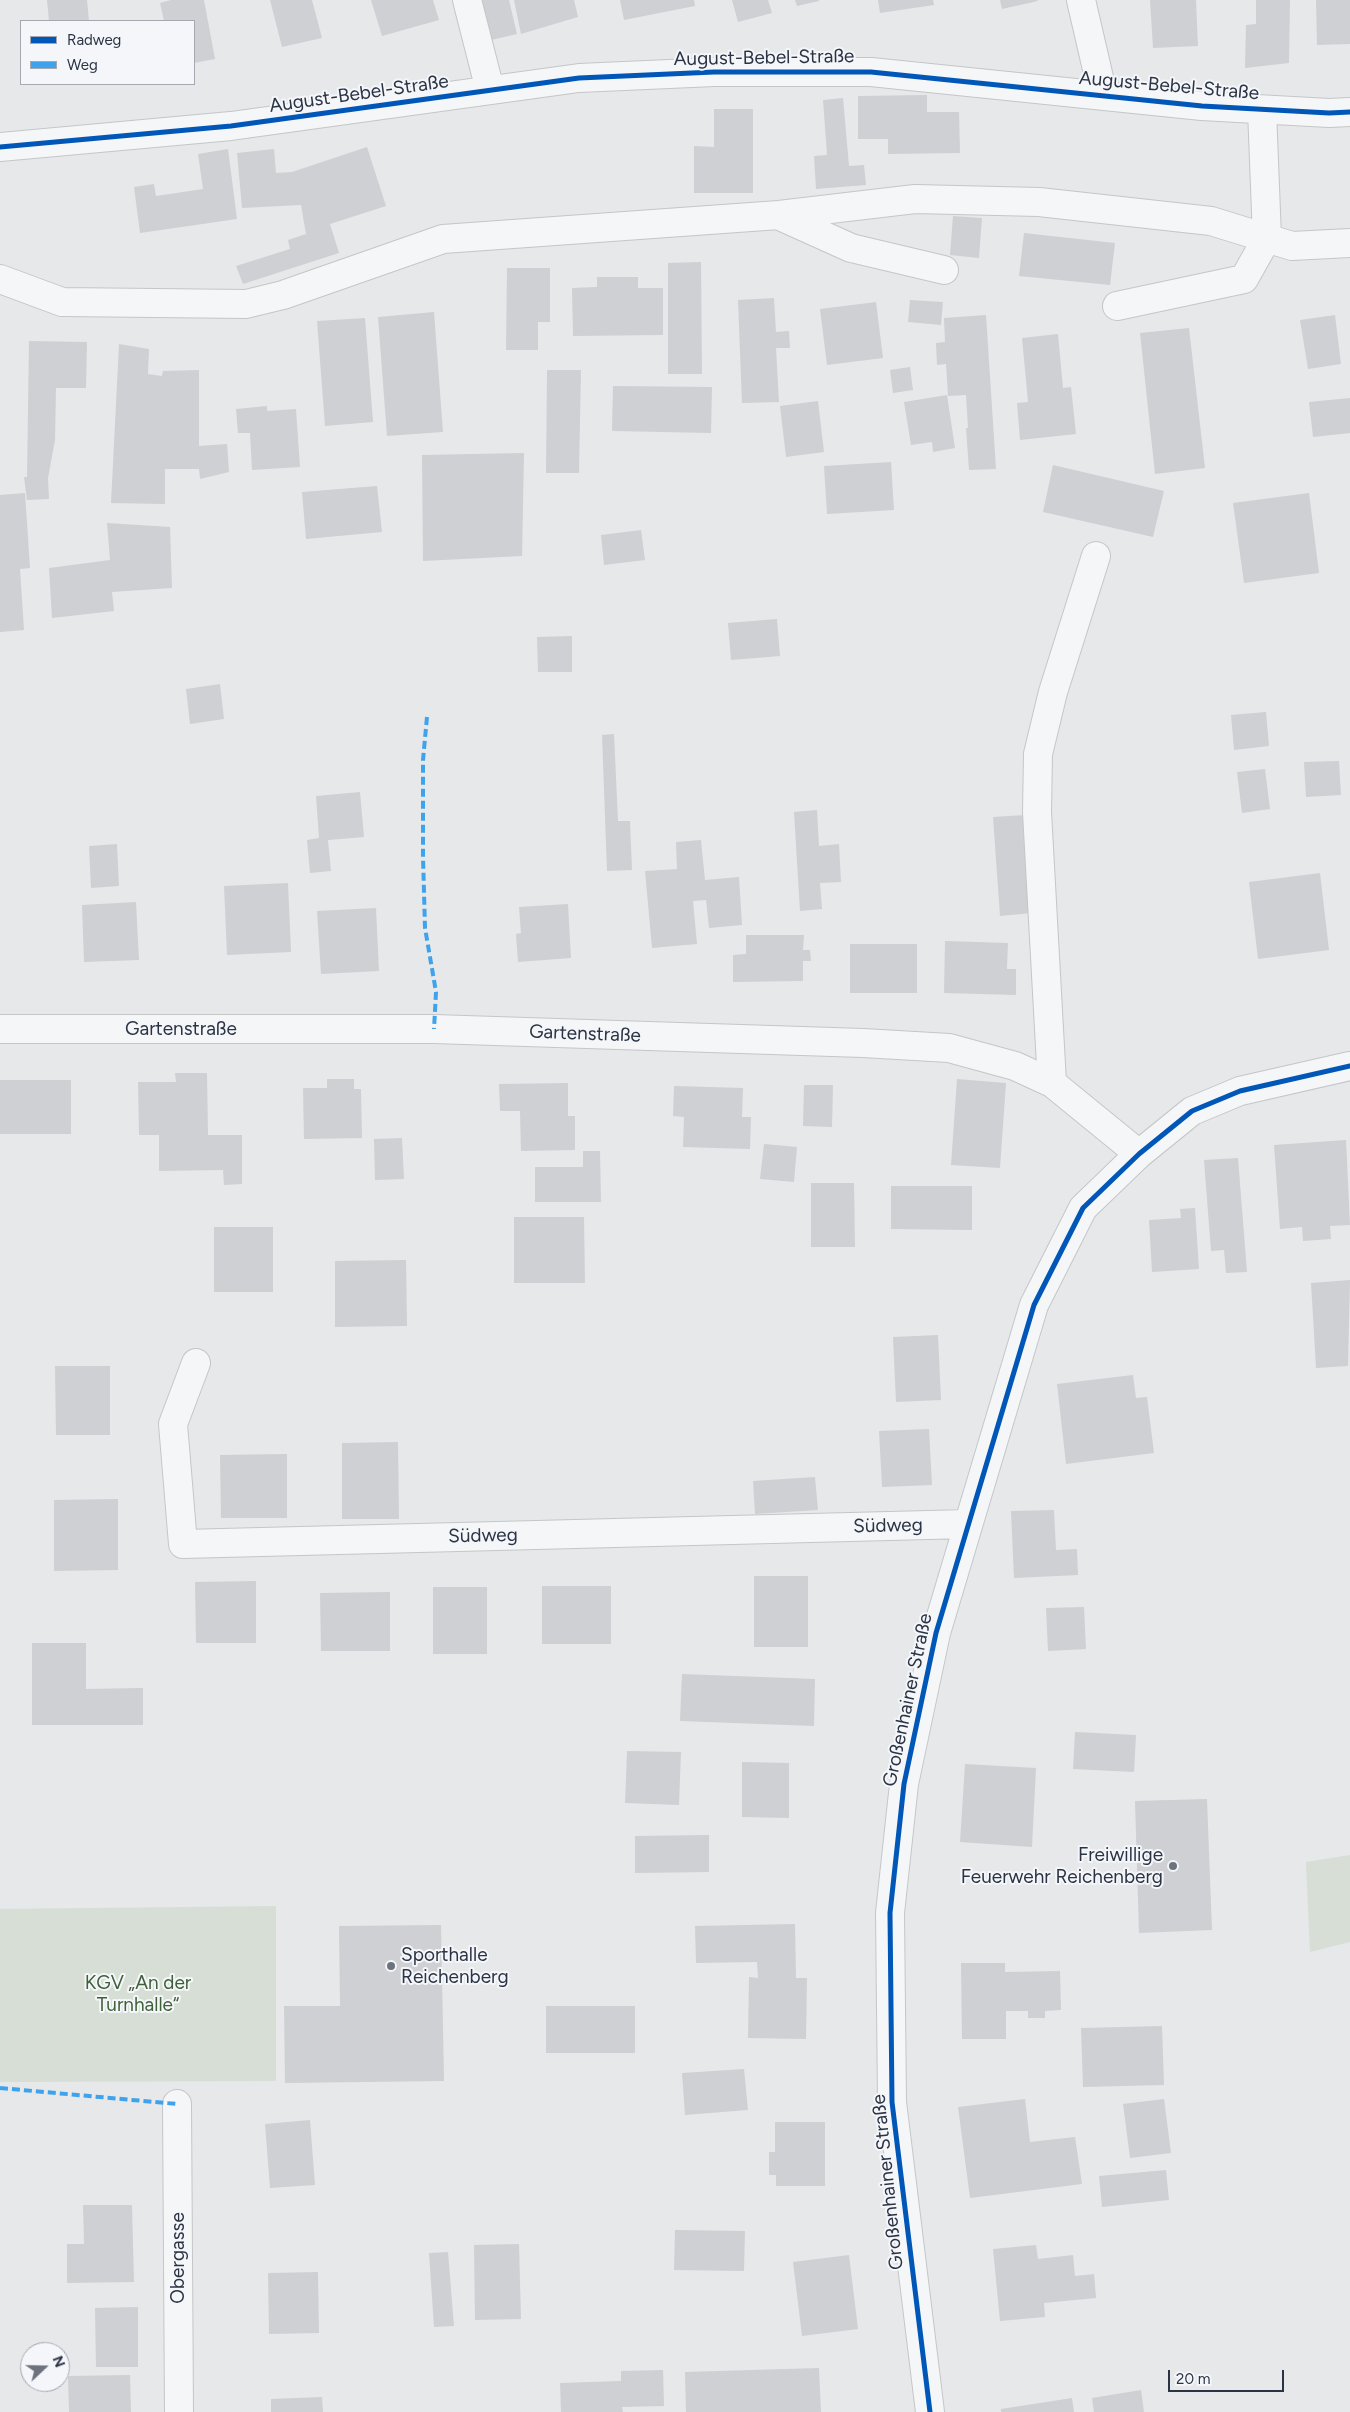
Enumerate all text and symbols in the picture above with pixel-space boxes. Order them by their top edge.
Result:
legend [20,20,195,85]
text: Radweg [67,31,121,49]
street label: August-Bebel-Straße [673,45,855,71]
text: Weg [67,56,98,74]
street label: August-Bebel-Straße [1078,67,1260,105]
street label: August-Bebel-Straße [268,70,450,118]
street label: Gartenstraße [125,1018,237,1040]
street label: Gartenstraße [529,1021,641,1047]
street label: Südweg [853,1514,923,1538]
street label: Südweg [448,1524,518,1548]
street label: Großenhainer Straße [879,1611,937,1789]
place label: Freiwillige Feuerwehr Reichenberg [961,1844,1163,1888]
marker: Freiwillige Feuerwehr Reichenberg [1167,1860,1179,1872]
place label: Sporthalle Reichenberg [401,1944,509,1988]
marker: Sporthalle Reichenberg [385,1960,397,1972]
park label: KGV „An der Turnhalle“ [85,1972,191,2016]
street label: Großenhainer Straße [867,2093,909,2271]
street label: Obergasse [167,2212,189,2304]
north arrow [20,2342,70,2392]
text: N [49,2354,68,2370]
scale bar [1170,2360,1286,2392]
text: 20 m [1176,2370,1210,2388]

